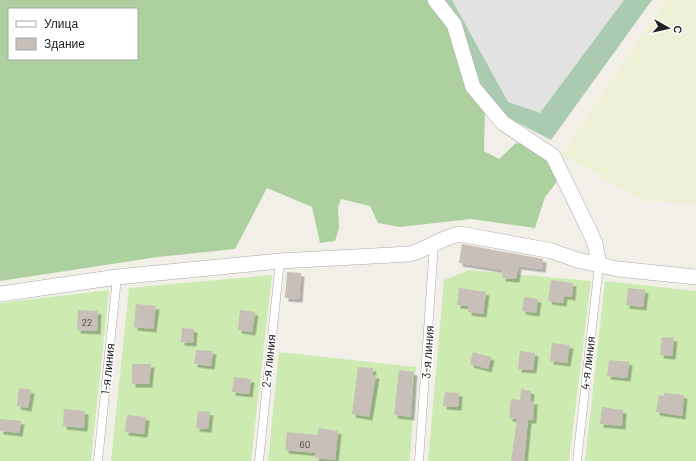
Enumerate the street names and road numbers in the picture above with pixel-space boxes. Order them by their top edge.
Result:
street label: 3-я линия [418,325,436,379]
street label: 2-я линия [258,334,278,388]
street label: 4-я линия [577,335,597,390]
street label: 1-я линия [97,343,117,395]

